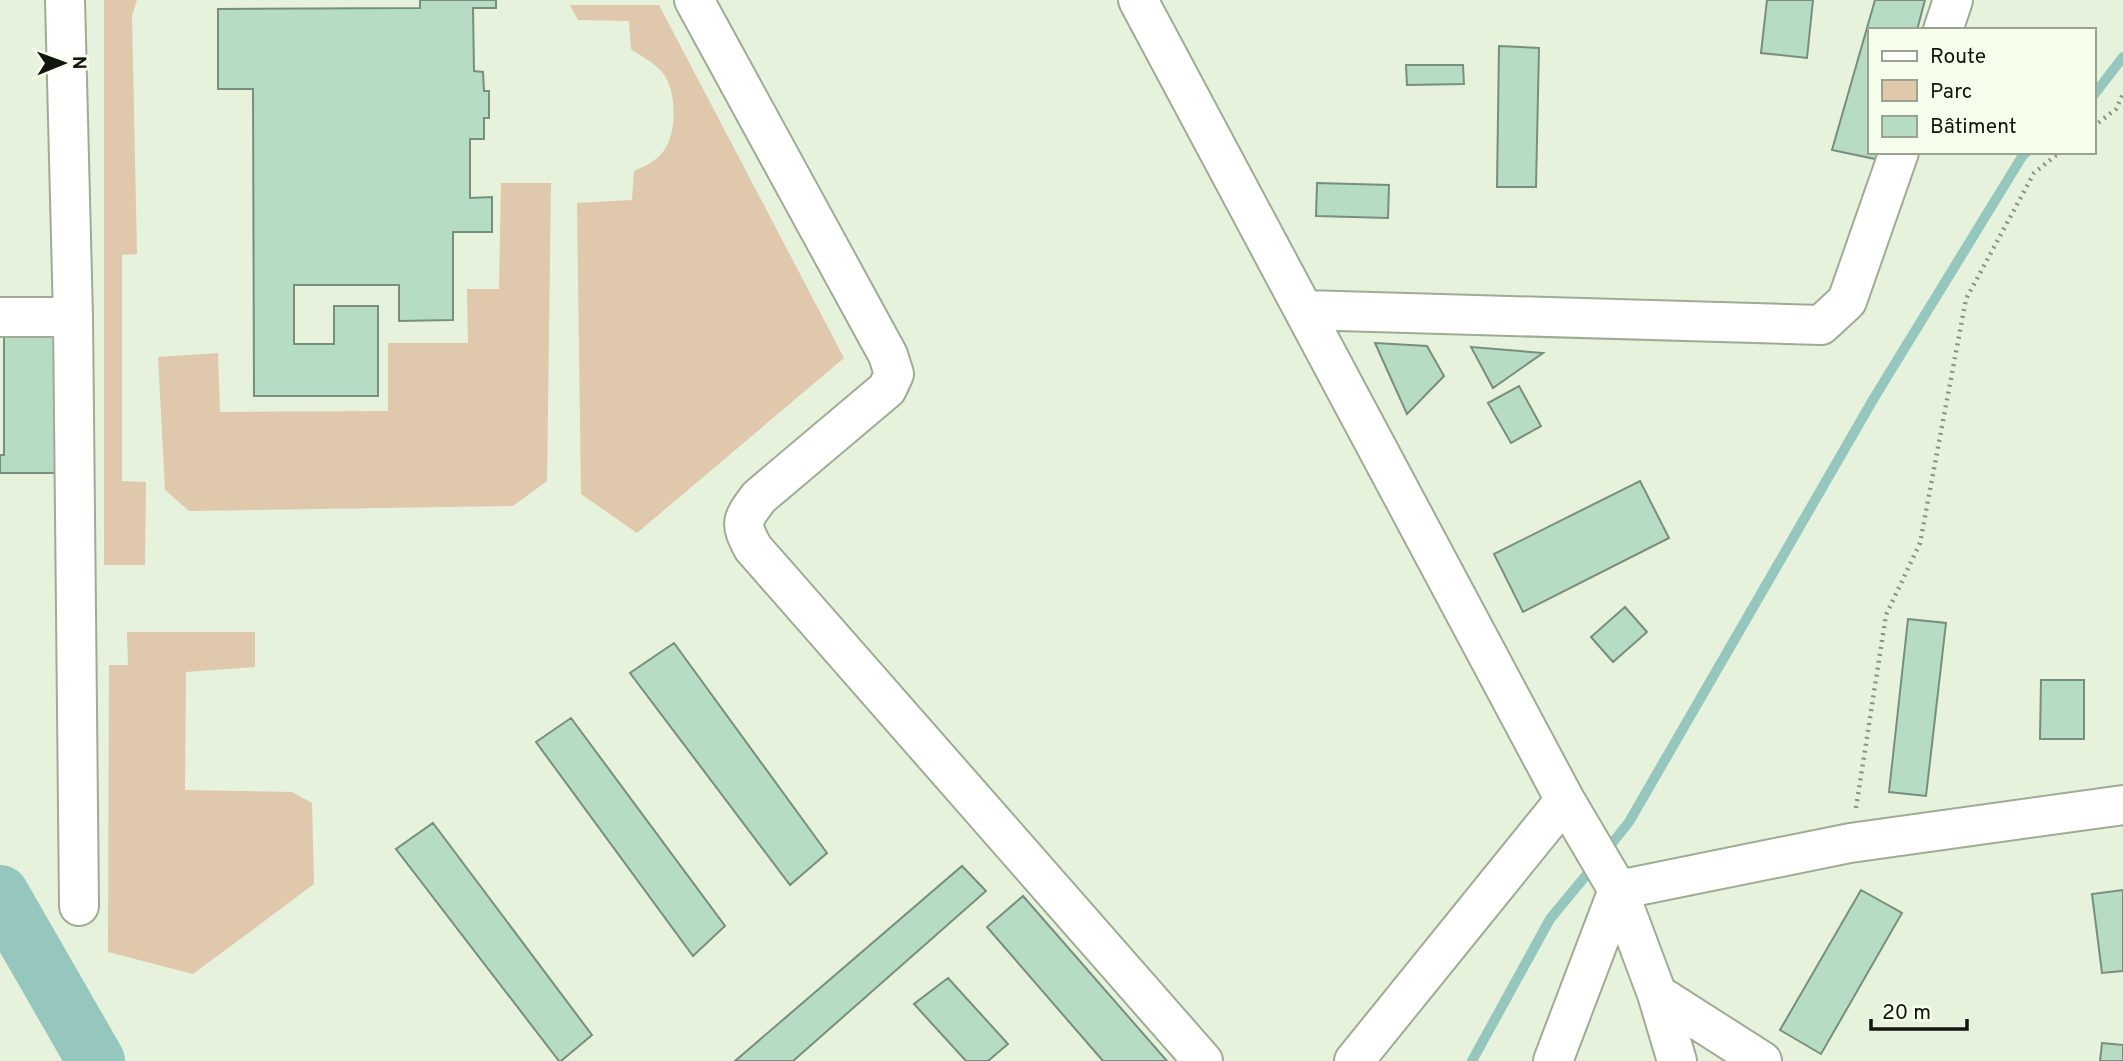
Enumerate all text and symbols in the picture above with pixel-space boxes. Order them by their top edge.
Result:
north arrow [28,28,98,98]
legend [1868,28,2095,154]
text: Route [1930,44,1986,71]
text: N [66,56,90,70]
text: Parc [1930,79,1972,106]
text: Bâtiment [1930,114,2017,141]
scale bar [1871,988,1967,1032]
text: 20 m [1882,1000,1931,1027]

